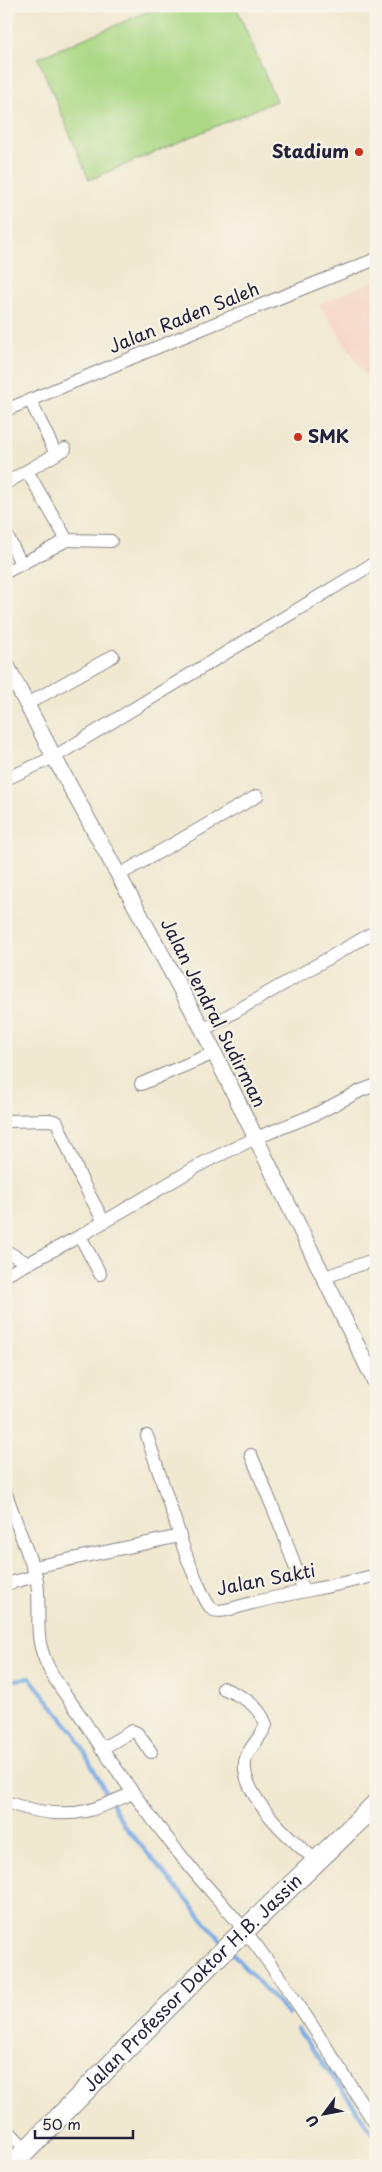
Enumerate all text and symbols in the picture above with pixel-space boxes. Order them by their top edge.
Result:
place label: Stadium [272,137,349,164]
marker: Stadium [353,146,365,158]
street label: Jalan Raden Saleh [104,274,263,359]
place label: SMK [308,422,349,449]
marker: SMK [292,431,304,443]
street label: Jalan Jendral Sudirman [155,913,274,1112]
street label: Jalan Sakti [214,1556,317,1601]
street label: Jalan Professor Doktor H.B. Jassin [76,1867,308,2097]
north arrow [300,2090,350,2140]
scale bar [35,2107,132,2139]
text: U [301,2111,324,2131]
text: 50 m [42,2112,81,2135]

